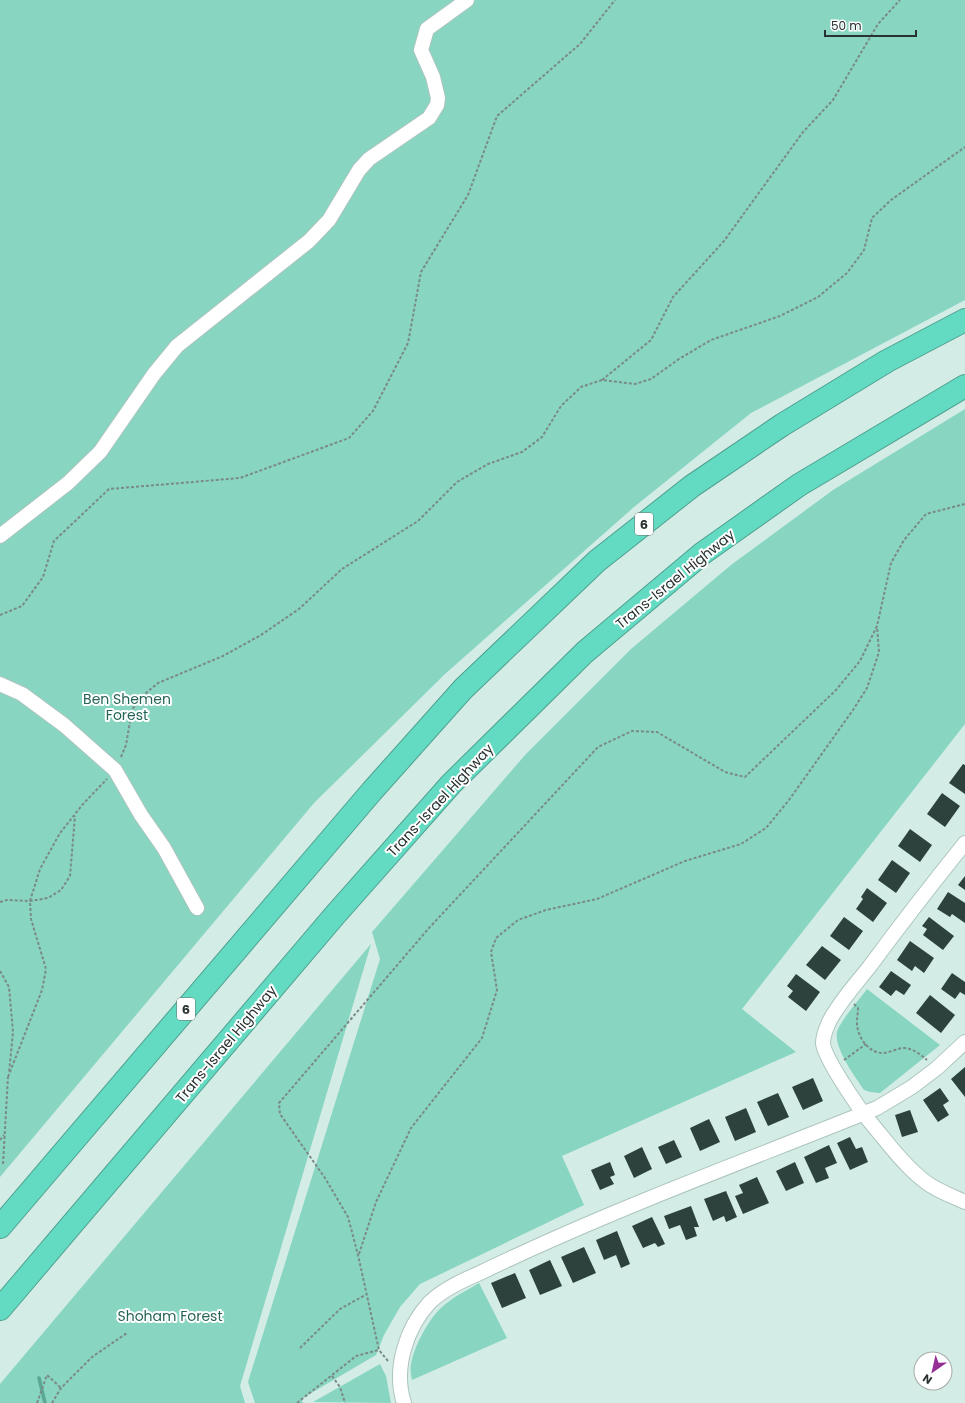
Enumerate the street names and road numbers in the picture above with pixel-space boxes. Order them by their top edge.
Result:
road number: 6 [635,513,653,535]
street label: Trans-Israel Highway [611,525,739,633]
street label: Trans-Israel Highway [382,739,498,861]
street label: Trans-Israel Highway [171,981,281,1107]
road number: 6 [177,998,195,1020]

